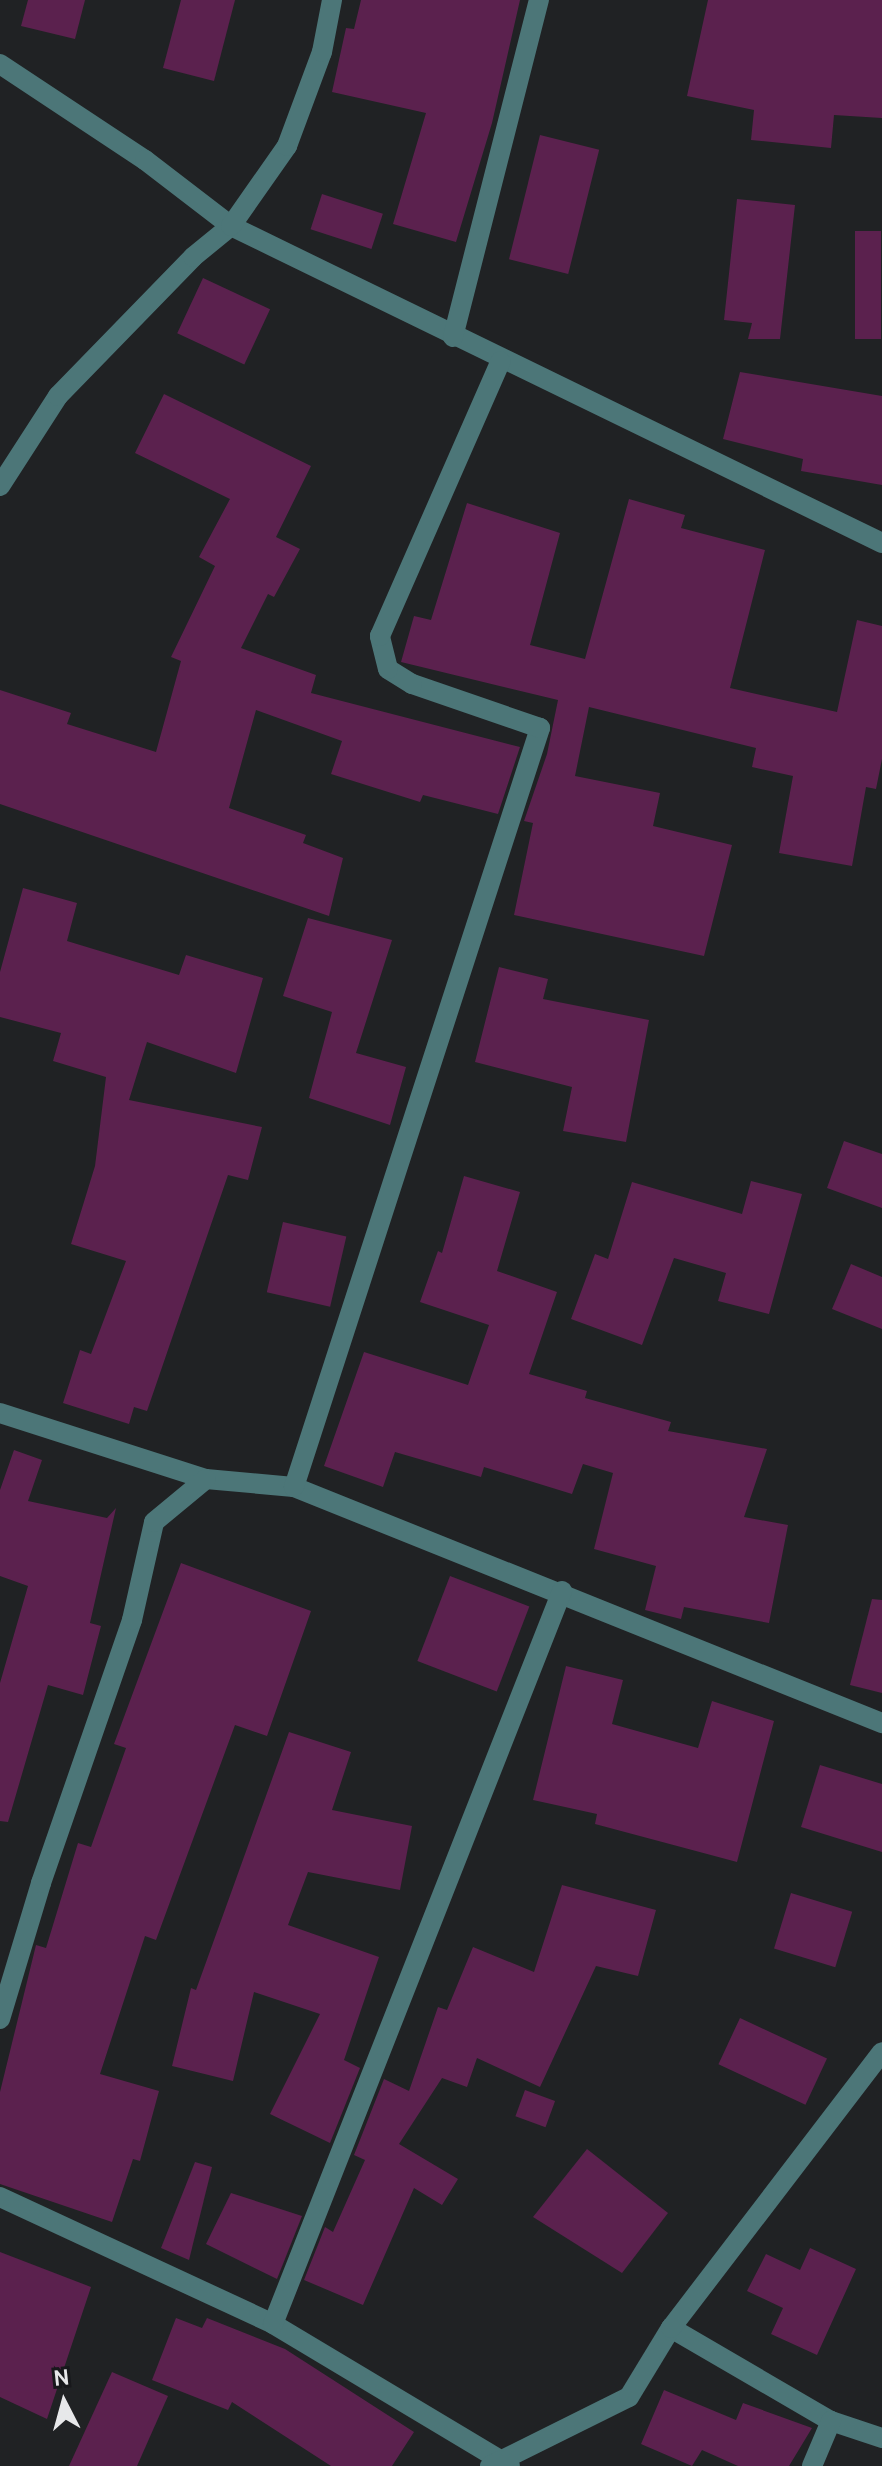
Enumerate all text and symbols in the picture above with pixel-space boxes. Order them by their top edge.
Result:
north arrow [24,2362,104,2442]
text: N [52,2363,71,2392]

